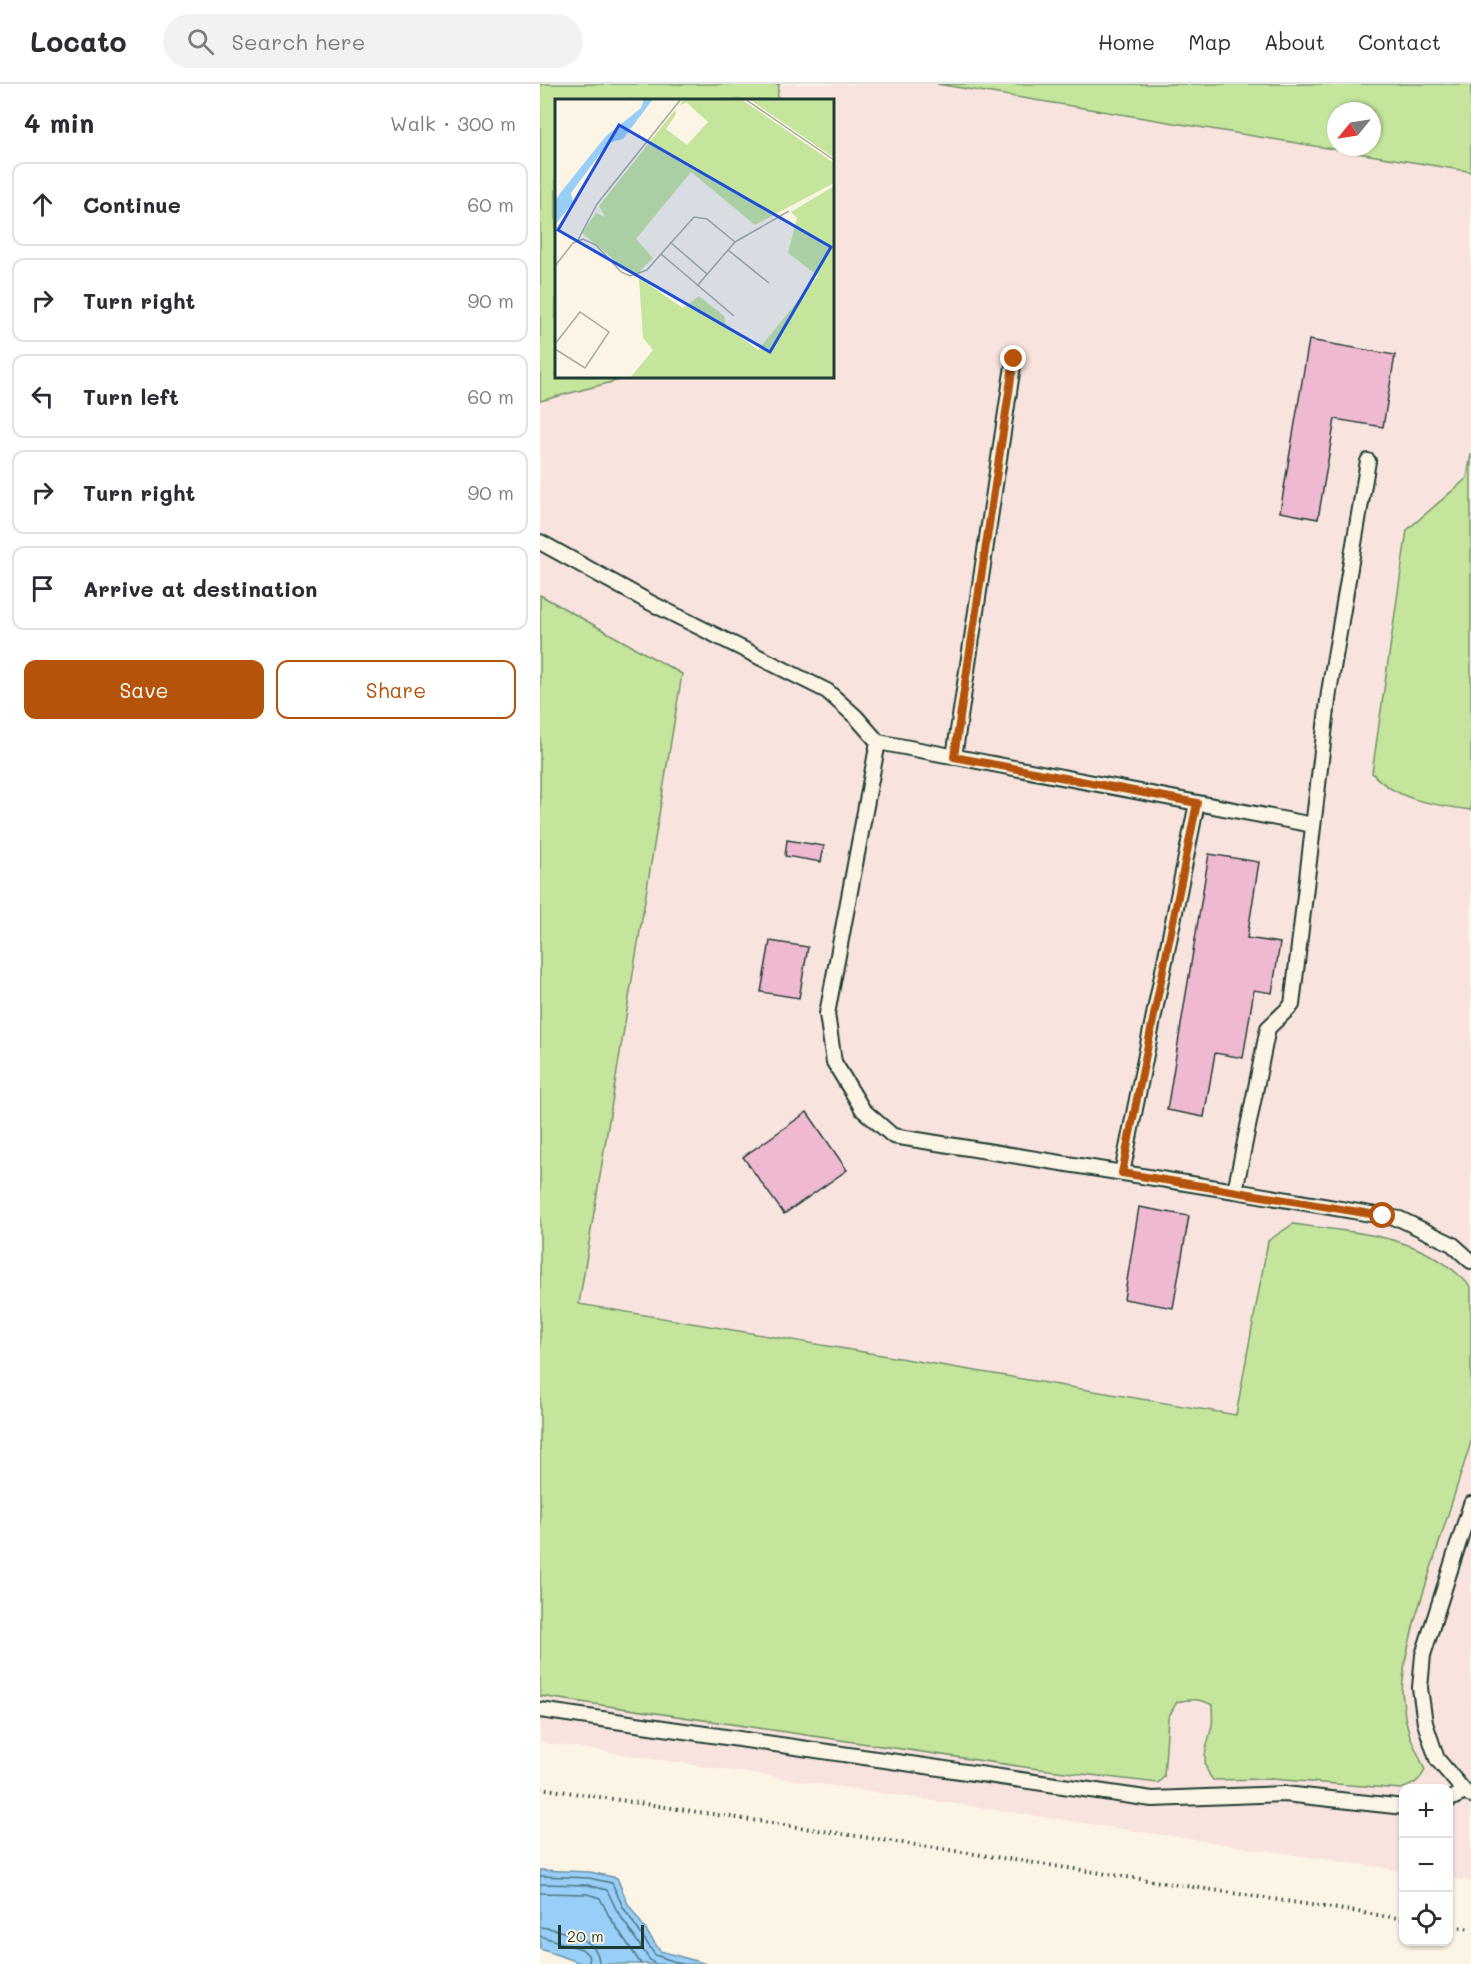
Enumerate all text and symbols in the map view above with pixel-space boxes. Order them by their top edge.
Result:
search box [163,14,583,68]
text: Locato [30,23,127,59]
icon: search [184,25,217,58]
text: Search here [232,27,365,56]
text: Home [1098,28,1155,55]
text: Map [1188,28,1231,55]
text: About [1264,28,1325,55]
text: Contact [1358,28,1441,55]
inset map [555,99,834,378]
north arrow [1327,102,1381,156]
text: 4 min [24,106,94,140]
text: Walk · 300 m [390,110,516,136]
icon: ahead [26,188,59,221]
text: Continue [83,190,181,219]
text: 60 m [467,191,514,217]
icon: right [26,284,59,317]
text: Turn right [83,286,195,315]
text: 90 m [468,287,514,313]
route end [1000,345,1026,371]
icon: left [26,380,59,413]
text: Turn left [83,382,179,411]
text: 60 m [467,383,514,409]
icon: right [26,476,59,509]
text: Turn right [83,478,195,507]
text: 90 m [468,479,514,505]
icon: arrive [26,572,59,605]
text: Arrive at destination [83,574,318,603]
button: Save [24,660,264,719]
button: Share [276,660,516,719]
route start [1369,1202,1395,1228]
map controls [1399,1784,1453,1946]
button: + [1399,1784,1453,1838]
button: − [1399,1838,1453,1892]
button: locate [1399,1892,1453,1946]
scale bar [558,1922,644,1950]
text: 20 m [567,1925,604,1946]

